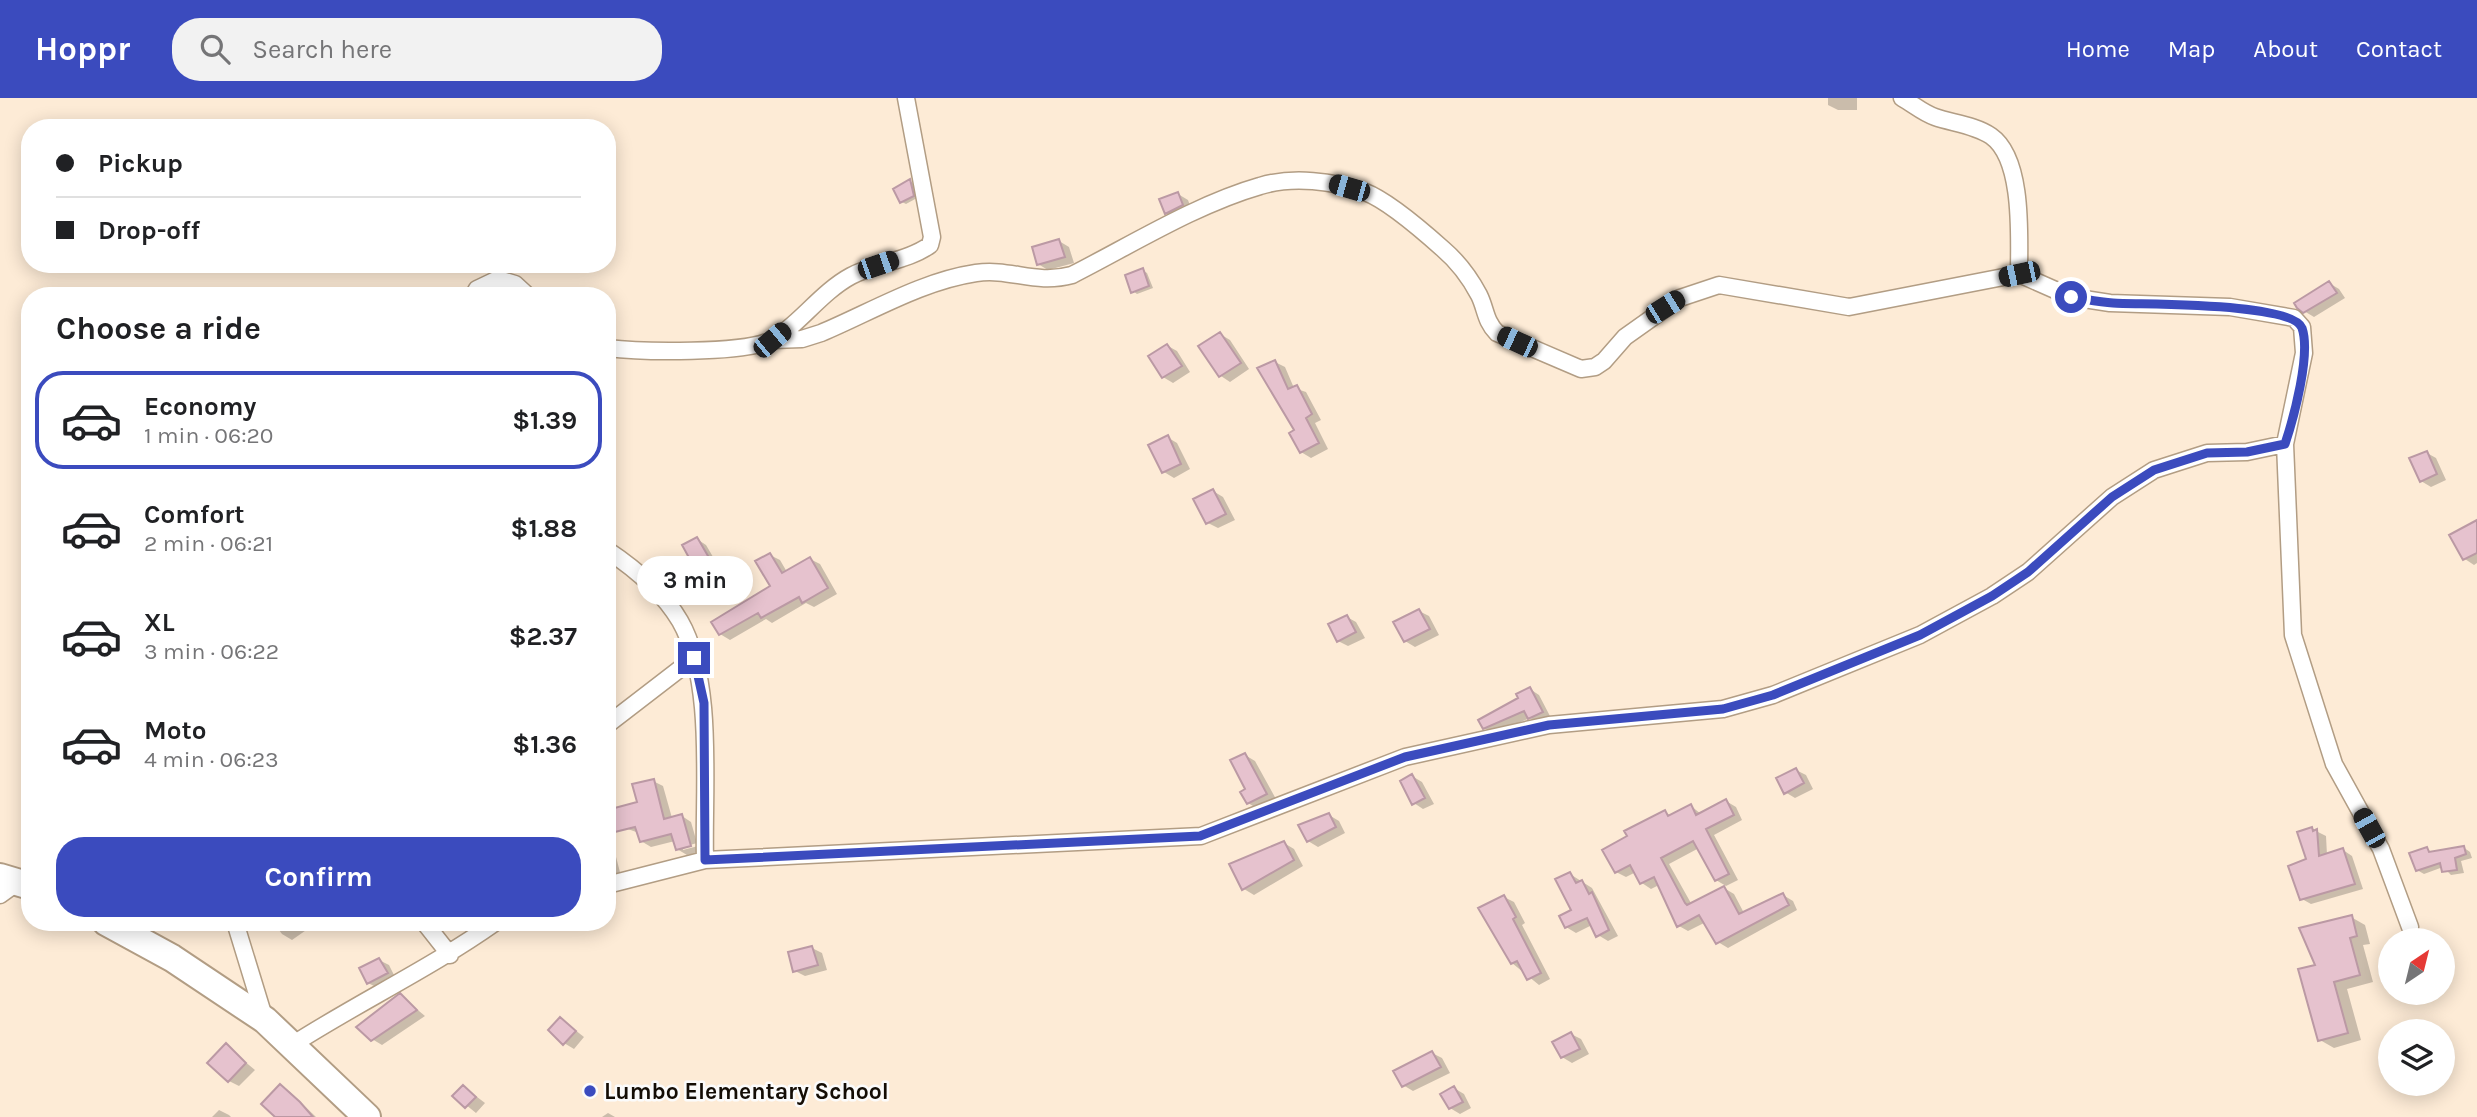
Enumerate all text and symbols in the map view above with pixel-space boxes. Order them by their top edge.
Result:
search box [172,18,662,81]
text: Hoppr [35,30,130,68]
icon: search [196,30,234,68]
text: Search here [252,34,392,65]
text: Home [2066,35,2130,63]
text: Map [2168,35,2215,63]
text: About [2253,35,2318,63]
text: Contact [2356,35,2442,63]
text: Pickup [98,148,183,179]
car [1326,172,1373,204]
text: Drop-off [98,215,200,246]
car [855,248,902,282]
car [1997,259,2042,289]
route start [2055,281,2087,313]
car [1642,287,1689,327]
text: Choose a ride [56,310,261,347]
car [750,318,795,362]
car [1494,324,1541,360]
icon: car [60,389,123,452]
text: Economy [144,391,256,422]
text: $1.39 [512,405,577,436]
text: 1 min · 06:20 [144,422,273,449]
icon: car [60,497,123,560]
text: Comfort [144,499,245,530]
text: $1.88 [511,513,577,544]
text: 2 min · 06:21 [144,530,273,557]
callout: 3 min [636,556,752,606]
text: 3 min [663,567,727,594]
icon: car [60,605,123,668]
text: XL [144,607,175,638]
text: $2.37 [509,621,577,652]
text: 3 min · 06:22 [144,638,279,665]
route end [678,642,710,674]
icon: car [60,713,123,776]
text: Moto [144,715,206,746]
text: $1.36 [512,729,577,760]
text: 4 min · 06:23 [144,746,279,773]
car [2350,805,2389,851]
button: Confirm [56,837,581,917]
north arrow [2378,928,2455,1004]
map controls [2378,928,2455,1096]
button: layers [2378,1019,2455,1096]
place label: Lumbo Elementary School [604,1078,889,1105]
marker: Lumbo Elementary School [582,1083,598,1099]

